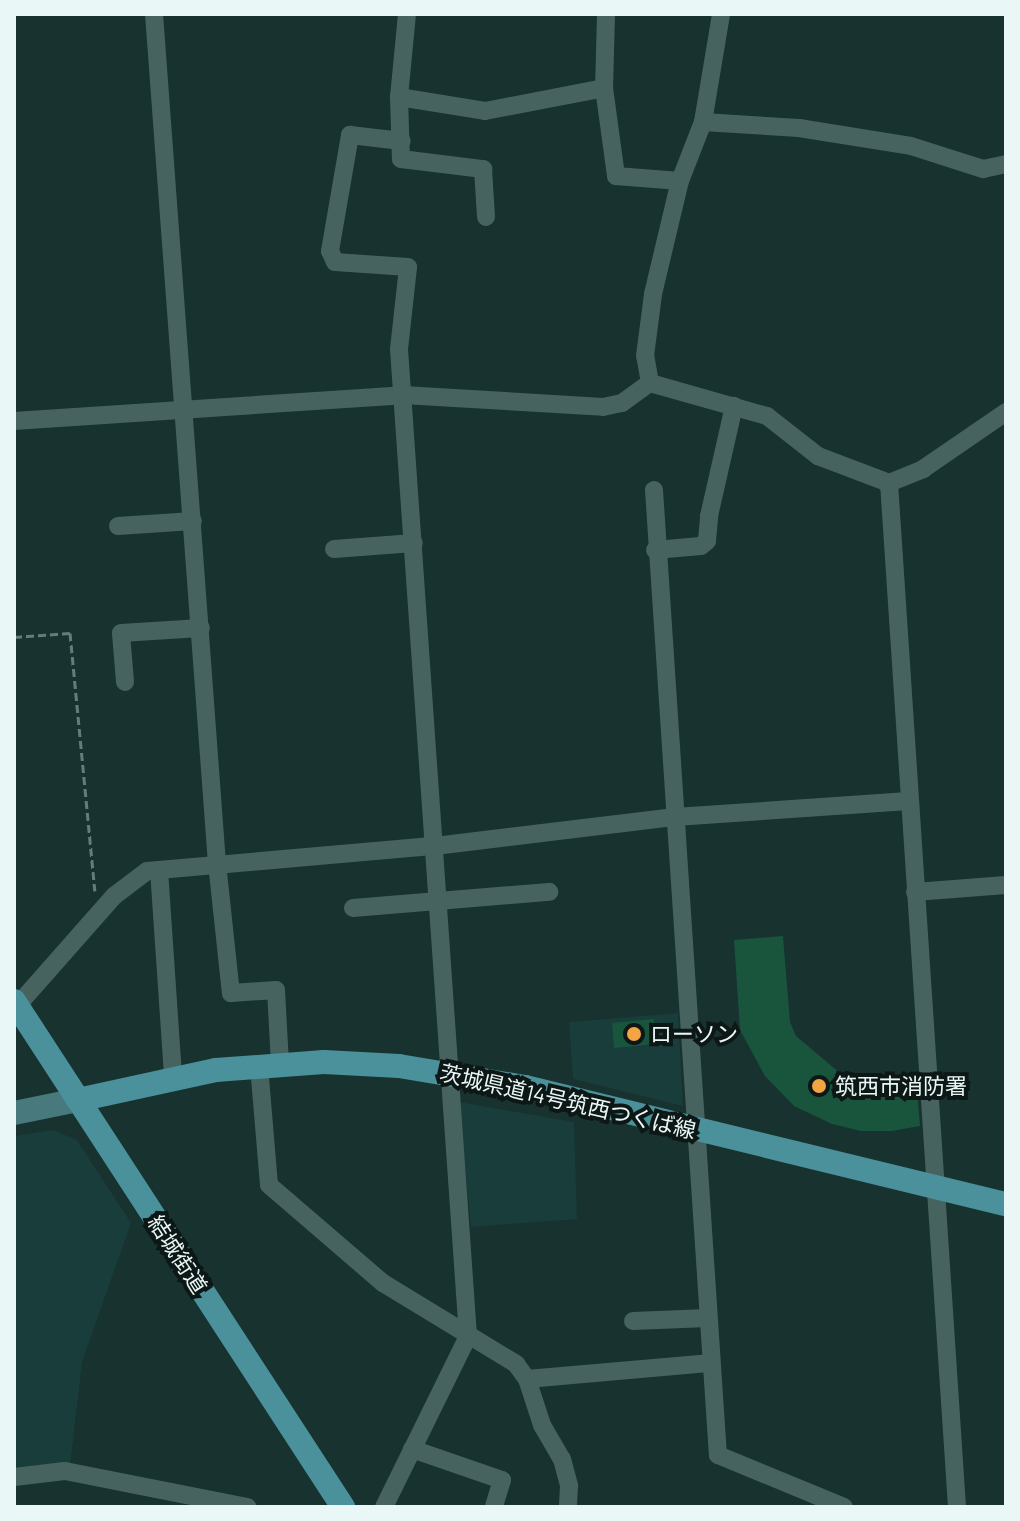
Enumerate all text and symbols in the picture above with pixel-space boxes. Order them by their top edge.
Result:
place label: ローソン [650,1021,738,1047]
marker: ローソン [625,1025,643,1043]
street label: 茨城県道14号筑西つくば線 [437,1059,699,1143]
place label: 筑西市消防署 [835,1073,967,1099]
marker: 筑西市消防署 [810,1077,828,1095]
street label: 結城街道 [143,1210,213,1298]

